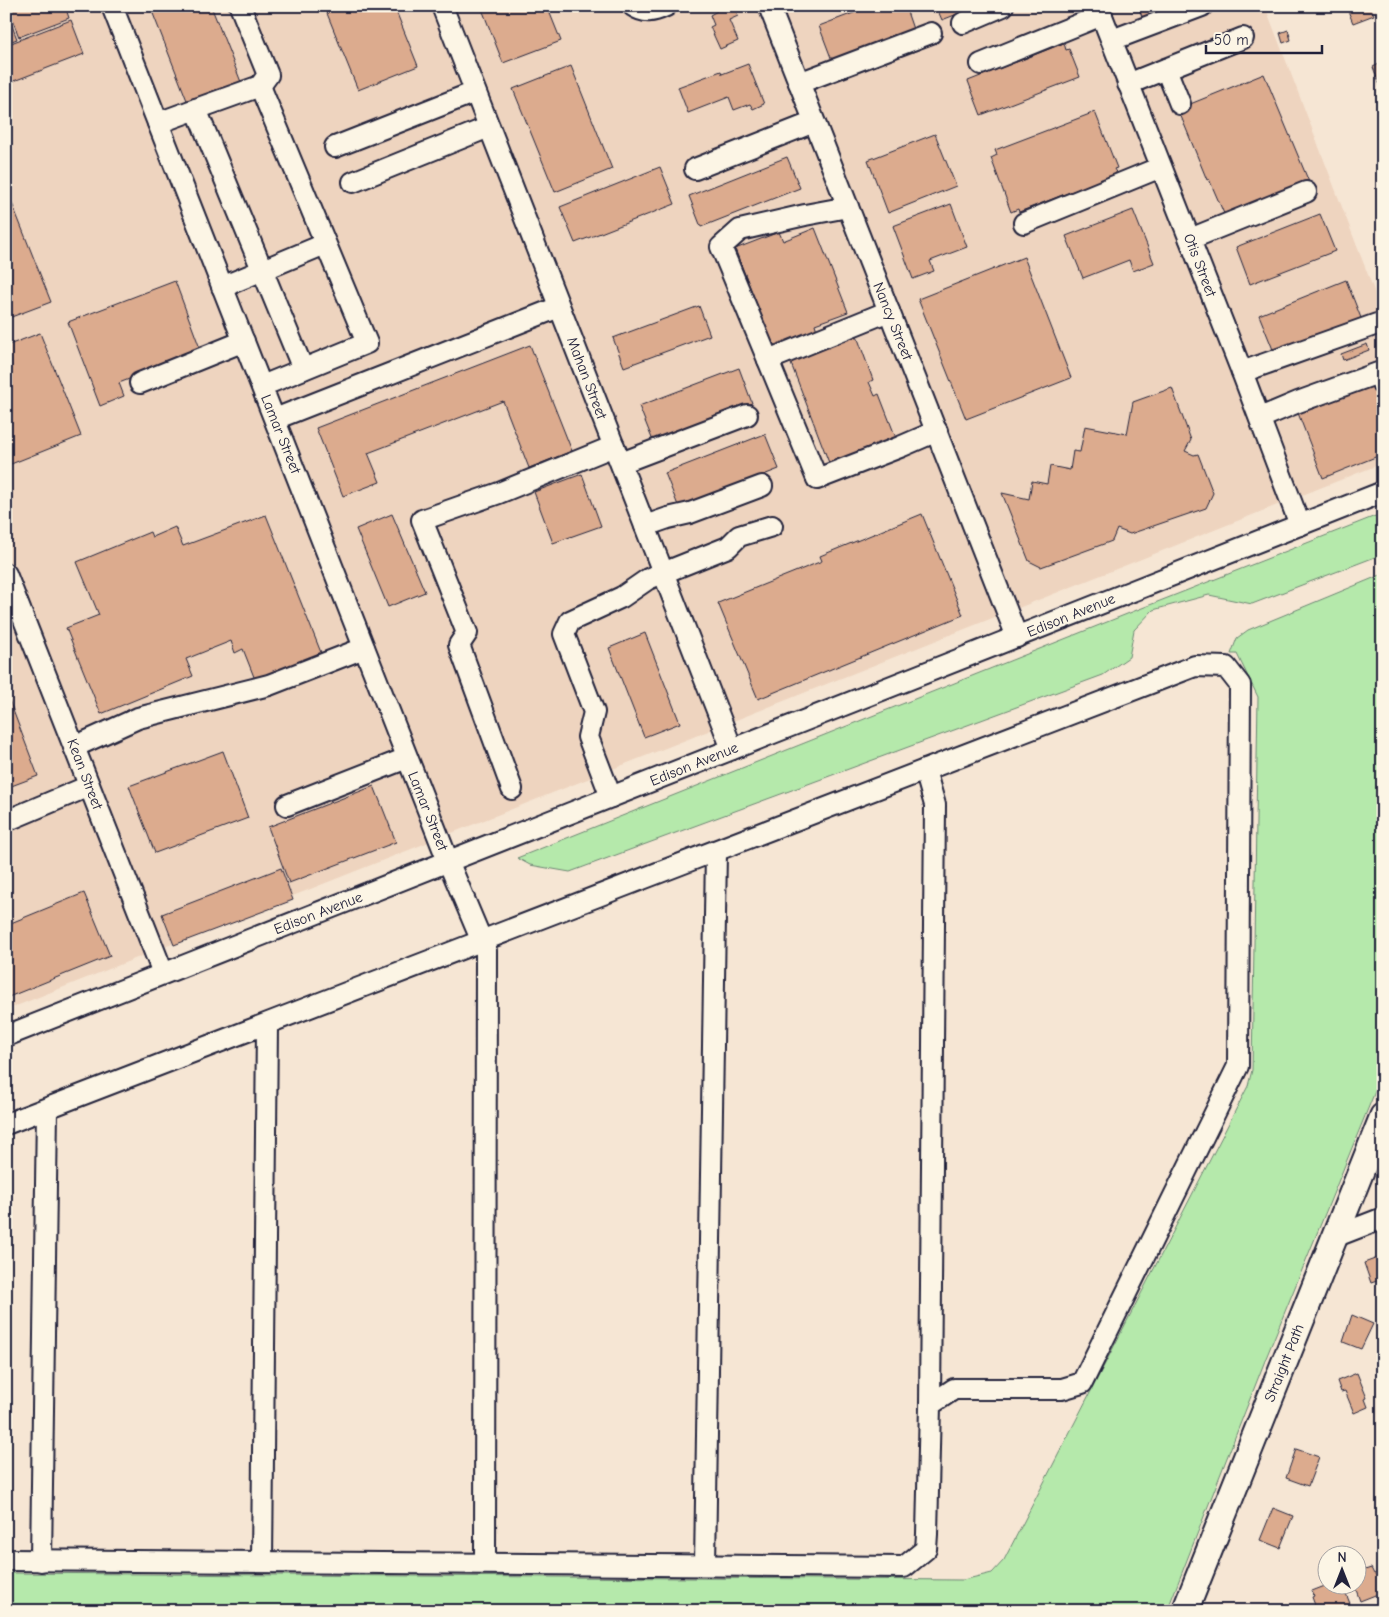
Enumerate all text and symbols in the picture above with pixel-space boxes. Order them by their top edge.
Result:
scale bar [1206,22,1323,54]
text: 50 m [1214,31,1249,49]
street label: Otis Street [1180,231,1221,300]
street label: Nancy Street [869,279,917,363]
street label: Mahan Street [563,334,611,422]
street label: Lamar Street [257,392,305,477]
street label: Edison Avenue [1024,589,1118,641]
street label: Kean Street [63,736,107,813]
street label: Edison Avenue [647,738,741,790]
street label: Lamar Street [404,769,452,854]
street label: Edison Avenue [271,888,365,938]
street label: Straight Path [1260,1321,1308,1405]
north arrow [1316,1544,1366,1594]
text: N [1337,1549,1347,1566]

